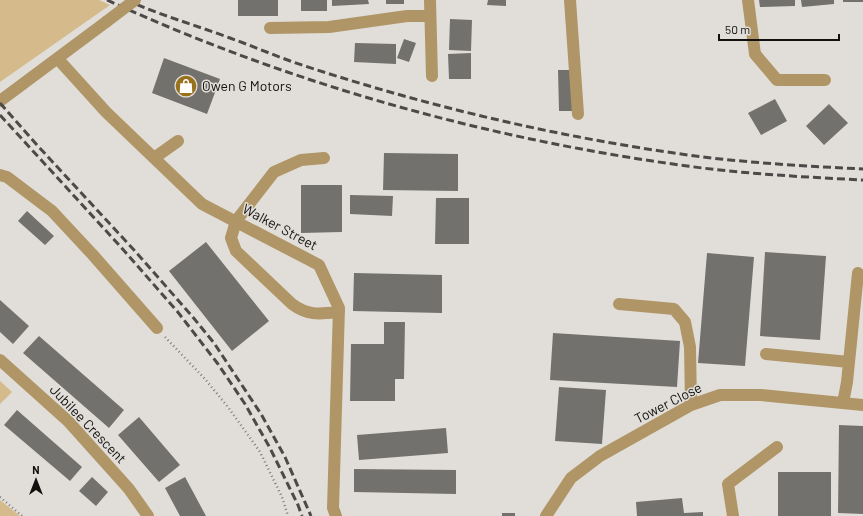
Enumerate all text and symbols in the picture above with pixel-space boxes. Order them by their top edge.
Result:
scale bar [719,16,839,42]
text: 50 m [725,22,750,36]
shop icon: Owen G Motors [173,73,199,99]
place label: Owen G Motors [202,77,292,94]
street label: Walker Street [240,200,321,253]
street label: Tower Close [631,378,704,427]
street label: Jubilee Crescent [47,381,130,466]
north arrow [16,460,56,500]
text: N [32,463,40,476]

